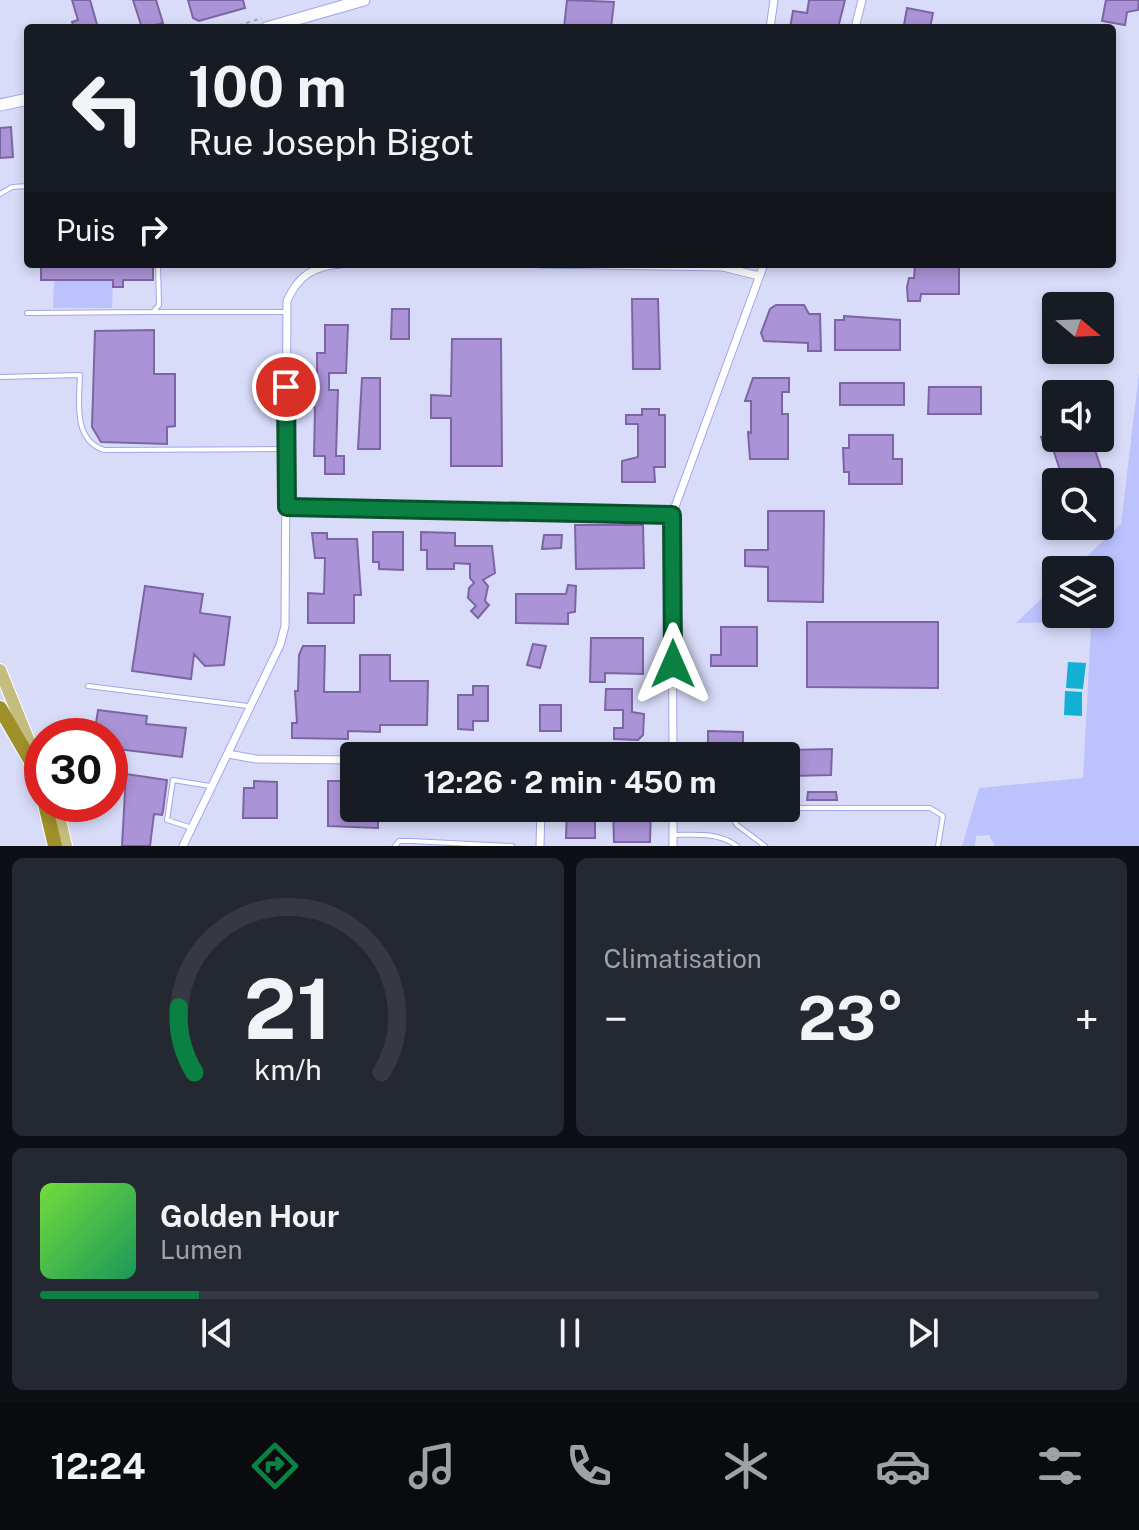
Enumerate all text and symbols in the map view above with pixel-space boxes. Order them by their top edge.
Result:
text: 100 m [188,54,347,120]
icon: left [56,56,160,160]
text: Rue Joseph Bigot [188,121,474,163]
icon: right [131,208,175,252]
text: Puis [56,212,115,248]
north arrow [1042,292,1114,364]
map controls [1042,292,1114,628]
pin [252,353,320,421]
icon: arrive [264,365,308,409]
button: sound [1042,380,1114,452]
button: search [1042,468,1114,540]
button: layers [1042,556,1114,628]
position arrow [631,622,715,706]
speed limit sign: 30 [24,718,128,822]
text: 12:26 · 2 min · 450 m [424,764,716,800]
text: Climatisation [604,943,762,974]
text: 21 [244,960,332,1058]
text: 23° [798,983,904,1054]
text: − [604,993,628,1045]
text: + [1075,993,1099,1045]
text: km/h [254,1053,321,1086]
text: Golden Hour [160,1198,339,1234]
text: Lumen [160,1234,243,1265]
icon: previous [195,1311,239,1355]
icon: pause [548,1311,592,1355]
icon: next [901,1311,945,1355]
icon: directions [247,1438,303,1494]
icon: music [404,1438,460,1494]
icon: phone [561,1438,617,1494]
icon: climate [718,1438,774,1494]
icon: car [875,1438,931,1494]
icon: filters [1032,1438,1088,1494]
text: 12:24 [51,1445,146,1487]

